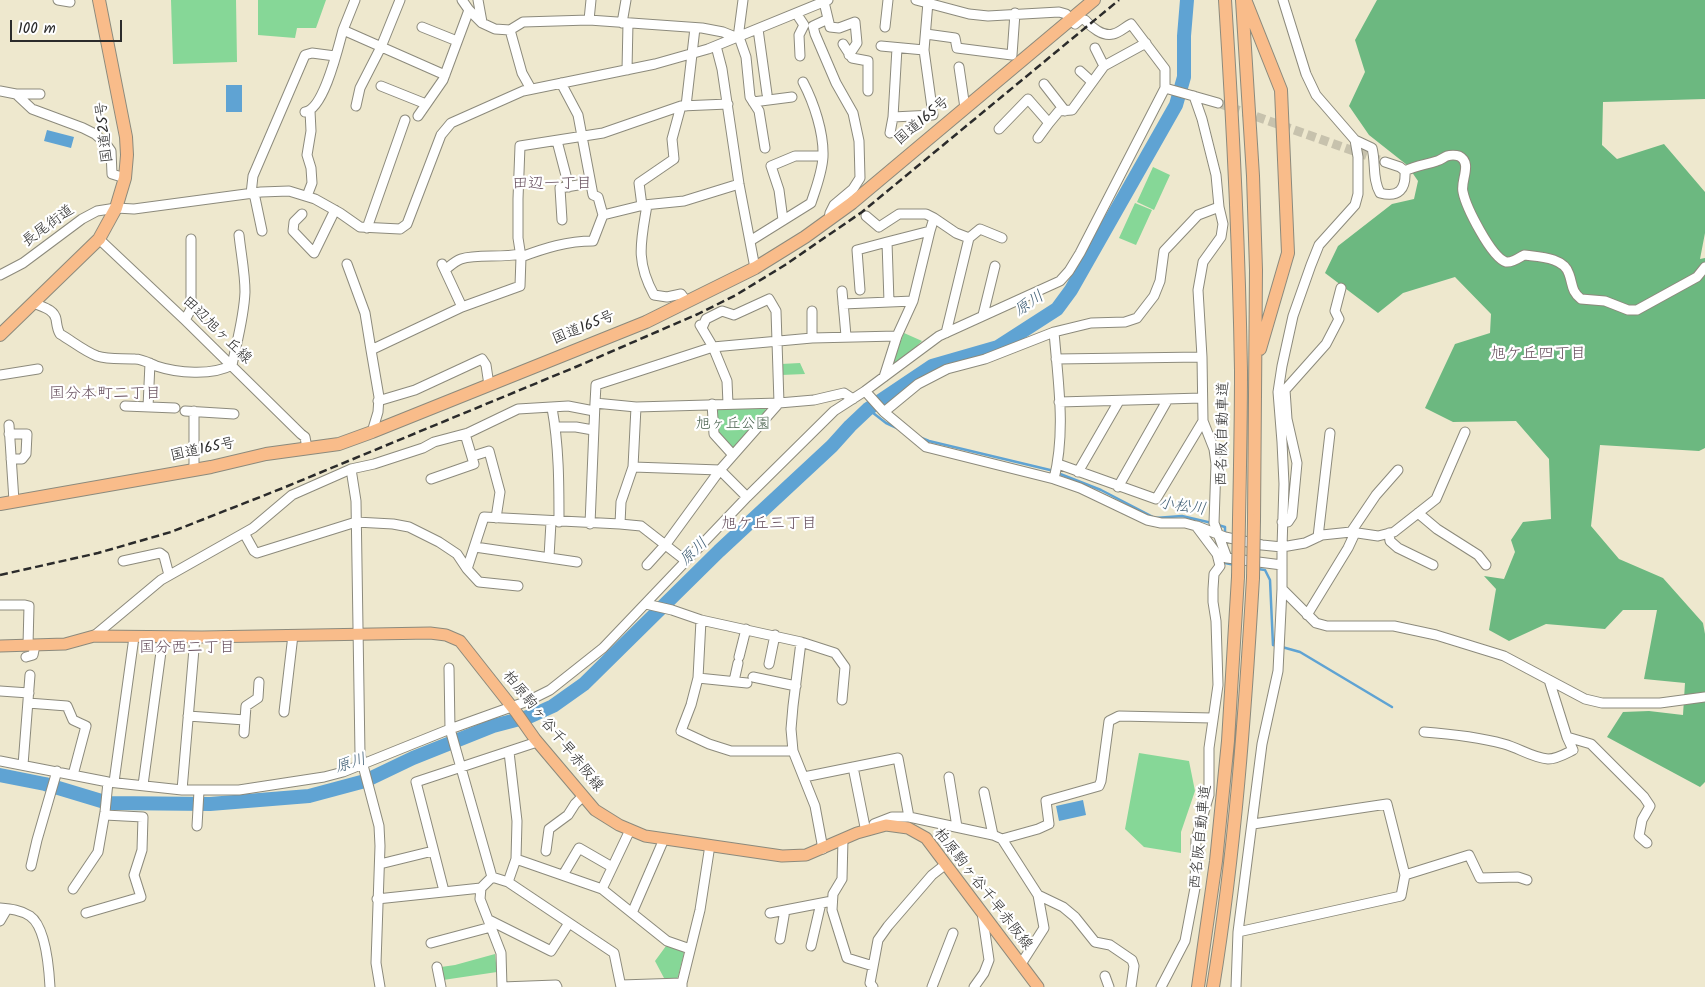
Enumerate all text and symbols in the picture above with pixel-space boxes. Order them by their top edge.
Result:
scale bar [12,10,125,42]
text: 100 m [18,17,56,41]
street label: 国道165号 [892,94,954,150]
street label: 国道25号 [94,100,118,164]
district label: 田辺一丁目 [512,175,592,195]
street label: 長尾街道 [19,202,79,252]
water label: 原川 [1011,288,1049,322]
street label: 田辺旭ヶ丘線 [177,293,255,369]
street label: 国道165号 [550,308,618,350]
district label: 旭ケ丘四丁目 [1490,345,1586,365]
street label: 西名阪自動車道 [1214,381,1234,487]
district label: 国分本町二丁目 [49,385,161,405]
park label: 旭ヶ丘公園 [696,416,770,434]
street label: 国道165号 [169,435,237,467]
water label: 小松川 [1157,495,1207,521]
district label: 旭ケ丘三丁目 [721,515,817,535]
water label: 原川 [677,535,713,571]
district label: 国分西二丁目 [139,639,235,659]
street label: 柏原駒ヶ谷千早赤阪線 [498,668,606,796]
water label: 原川 [333,751,369,779]
street label: 西名阪自動車道 [1188,784,1216,890]
street label: 柏原駒ヶ谷千早赤阪線 [929,825,1035,955]

